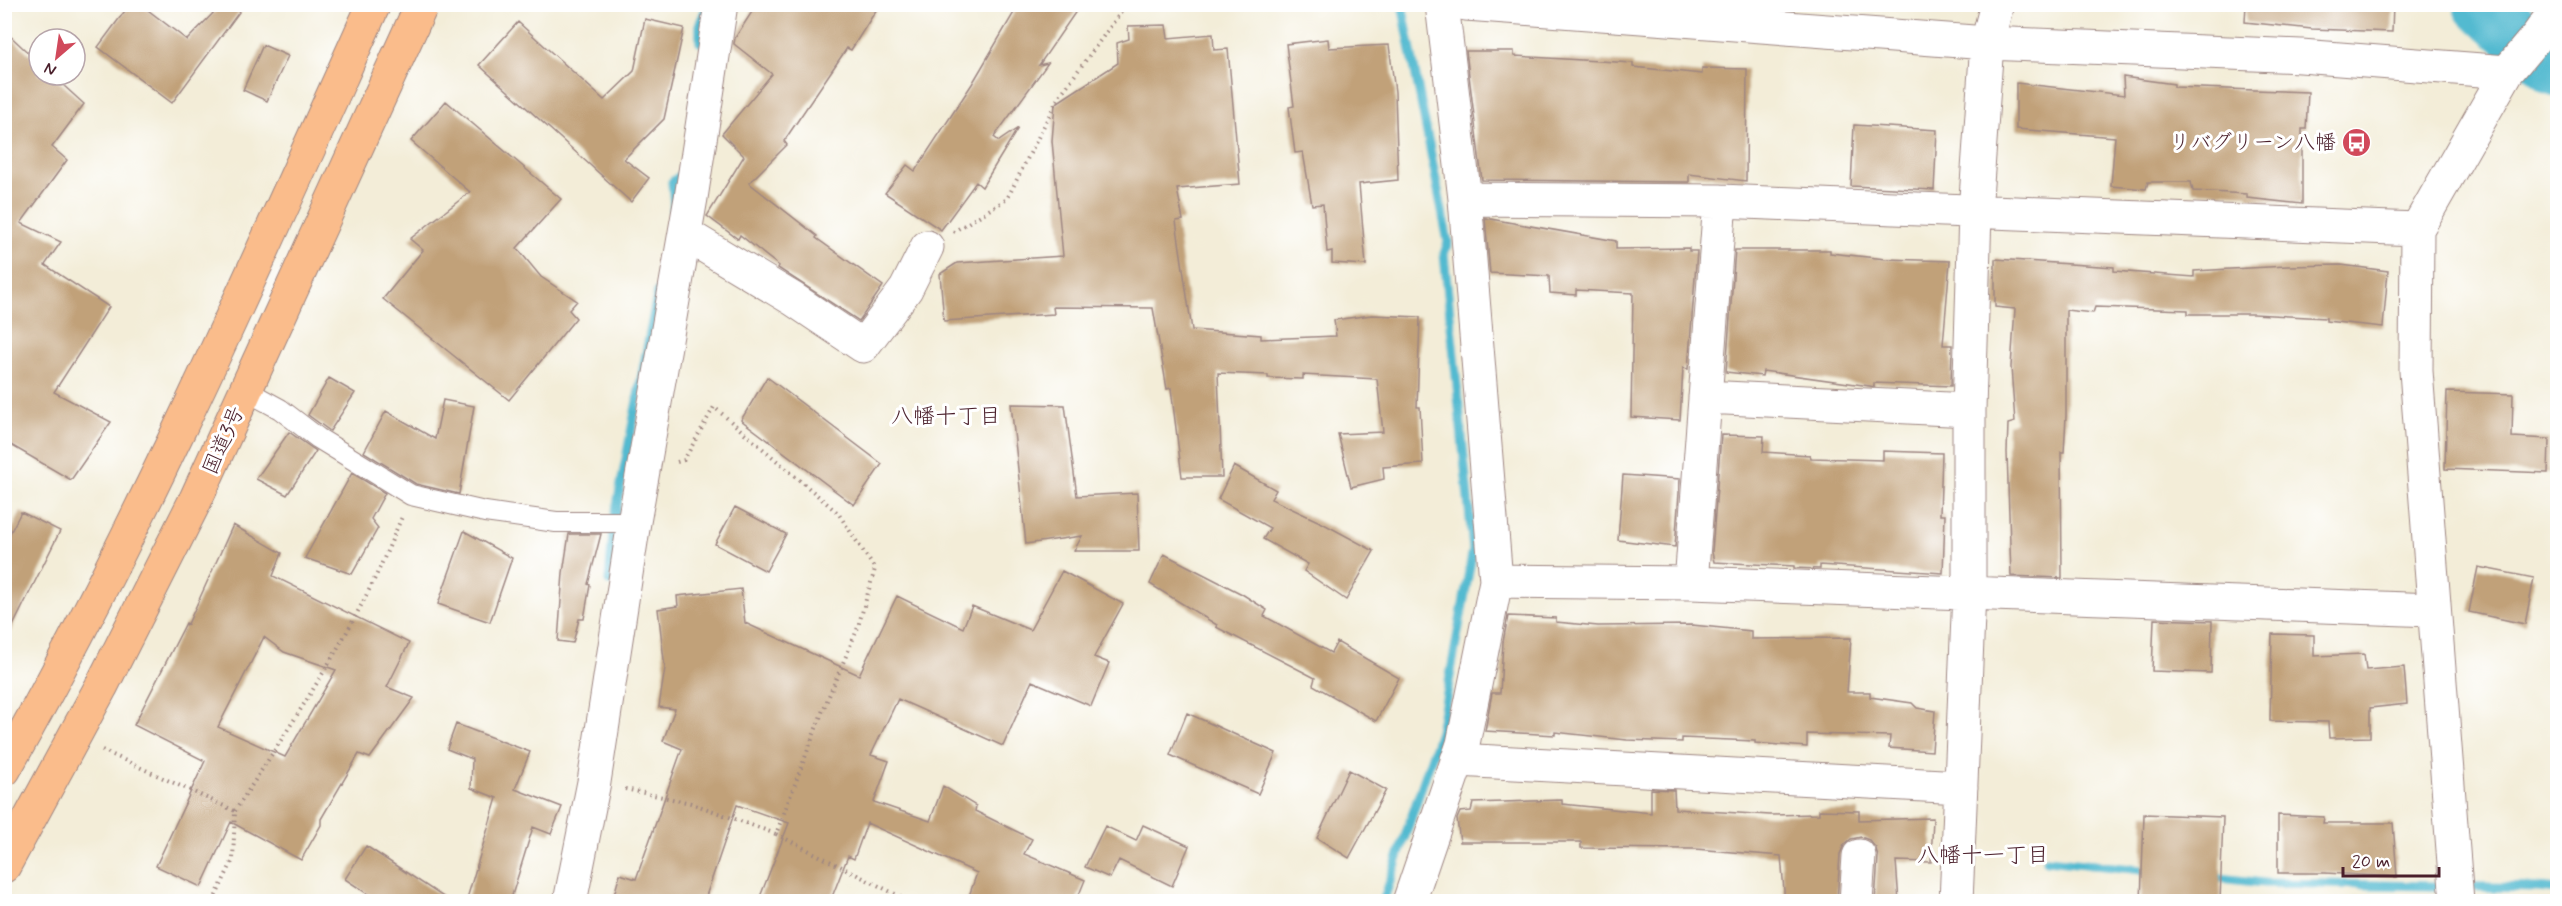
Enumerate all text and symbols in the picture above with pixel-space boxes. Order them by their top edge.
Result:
north arrow [27,27,87,87]
text: N [41,57,60,81]
bus stop icon: リバグリーン八幡 [2341,126,2373,158]
place label: リバグリーン八幡 [2169,129,2336,157]
street label: 国道3号 [196,402,251,479]
district label: 八幡十丁目 [891,403,1001,431]
scale bar [2343,840,2439,878]
district label: 八幡十一丁目 [1917,842,2049,870]
text: 20 m [2352,850,2390,874]

